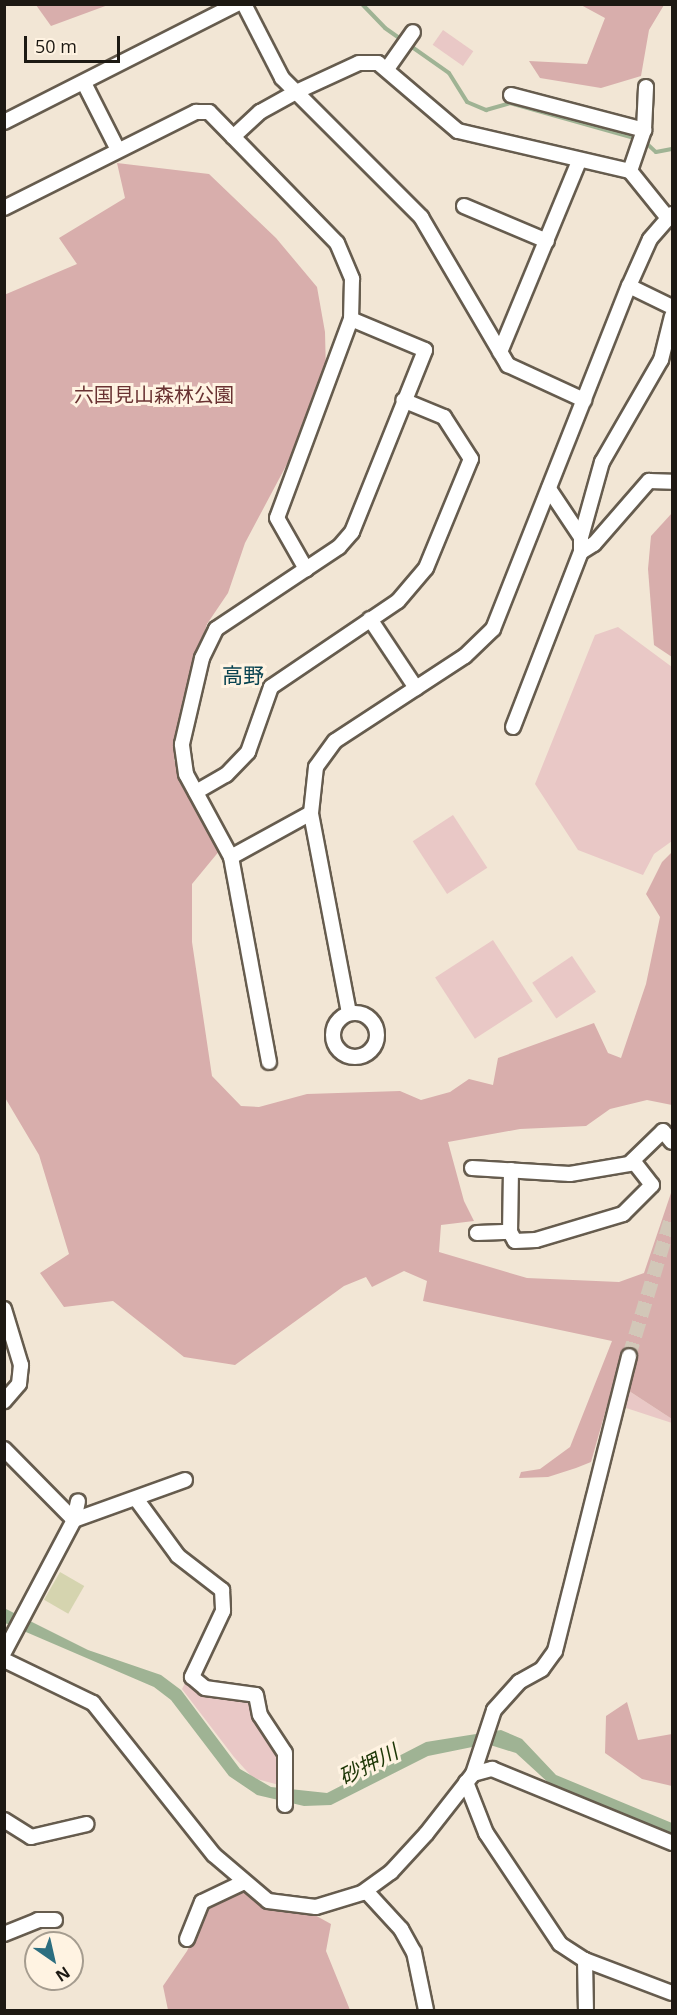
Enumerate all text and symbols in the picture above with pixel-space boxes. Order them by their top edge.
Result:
scale bar [27,24,123,62]
text: 50 m [35,34,77,58]
park label: 六国見山森林公園 [74,382,234,406]
district label: 高野 [222,662,264,688]
water label: 砂押川 [334,1738,402,1790]
north arrow [24,1931,84,1991]
text: N [51,1962,74,1987]

